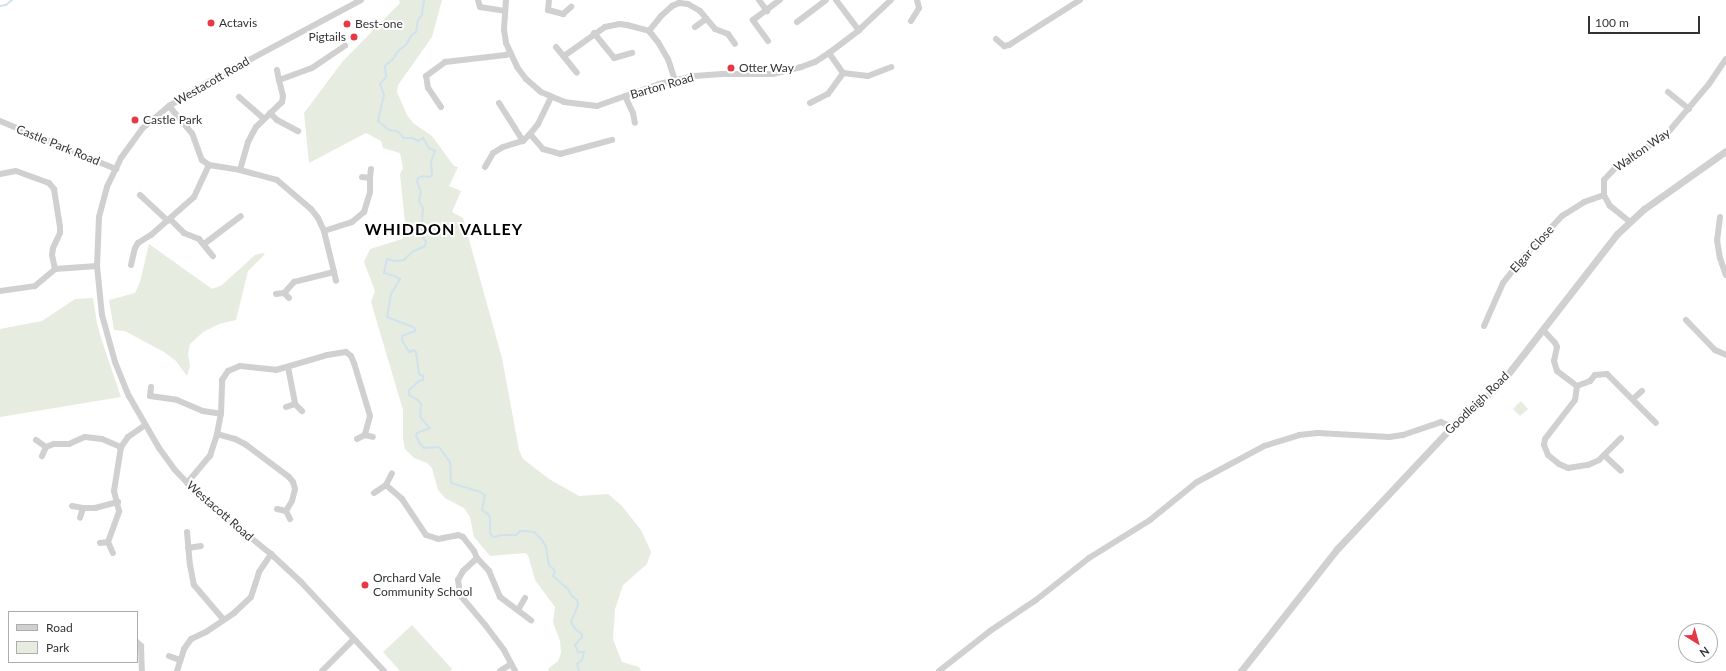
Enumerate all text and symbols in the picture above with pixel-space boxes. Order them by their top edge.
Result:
scale bar [1590,8,1702,34]
text: 100 m [1595,15,1629,30]
place label: Actavis [219,16,257,30]
place label: Best-one [355,17,403,31]
marker: Actavis [206,18,216,28]
marker: Best-one [342,19,352,29]
place label: Pigtails [309,30,346,44]
marker: Pigtails [349,32,359,42]
street label: Westacott Road [172,54,252,108]
place label: Otter Way [739,61,794,75]
marker: Otter Way [726,63,736,73]
street label: Barton Road [629,70,695,102]
place label: Castle Park [143,113,202,127]
marker: Castle Park [130,115,140,125]
street label: Castle Park Road [14,122,102,168]
street label: Walton Way [1611,125,1673,175]
district label: WHIDDON VALLEY [365,219,523,239]
street label: Elgar Close [1507,222,1557,276]
street label: Goodleigh Road [1442,369,1512,437]
street label: Westacott Road [184,478,256,544]
place label: Orchard Vale Community School [373,571,473,599]
marker: Orchard Vale Community School [360,580,370,590]
legend [8,611,138,663]
text: Road [46,620,73,635]
north arrow [1678,623,1718,663]
text: Park [46,640,69,655]
text: N [1698,644,1712,660]

